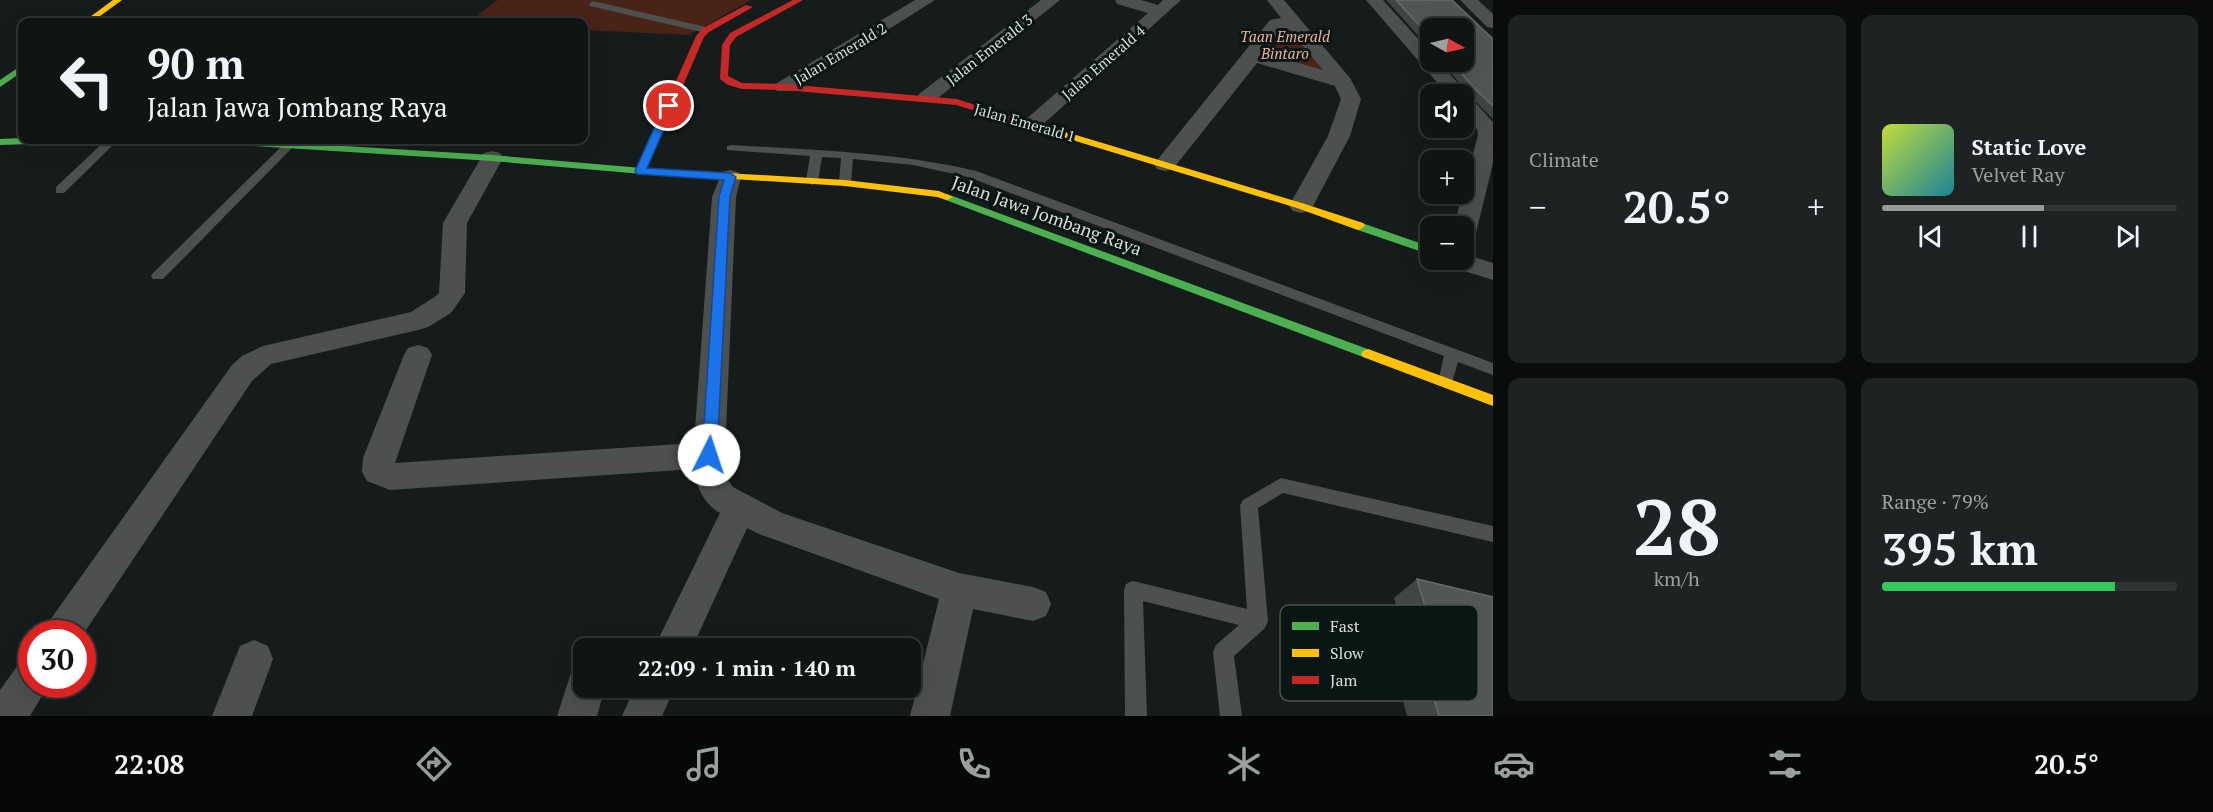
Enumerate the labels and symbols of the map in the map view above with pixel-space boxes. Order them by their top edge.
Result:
street label: Jalan Emerald 3 [942,9,1036,89]
street label: Jalan Emerald 2 [790,18,890,88]
north arrow [1420,18,1474,72]
street label: Jalan Emerald 4 [1057,20,1149,104]
park label: Taan Emerald Bintaro [1240,26,1331,63]
pin [643,80,694,131]
street label: Jalan Emerald 1 [972,98,1078,146]
street label: Jalan Jawa Jombang Raya [949,169,1145,261]
position arrow [677,423,741,487]
legend [1280,605,1478,701]
text: Fast [1330,615,1360,637]
speed limit sign: 30 [18,620,96,698]
text: Slow [1330,642,1364,664]
text: Jam [1330,669,1358,691]

